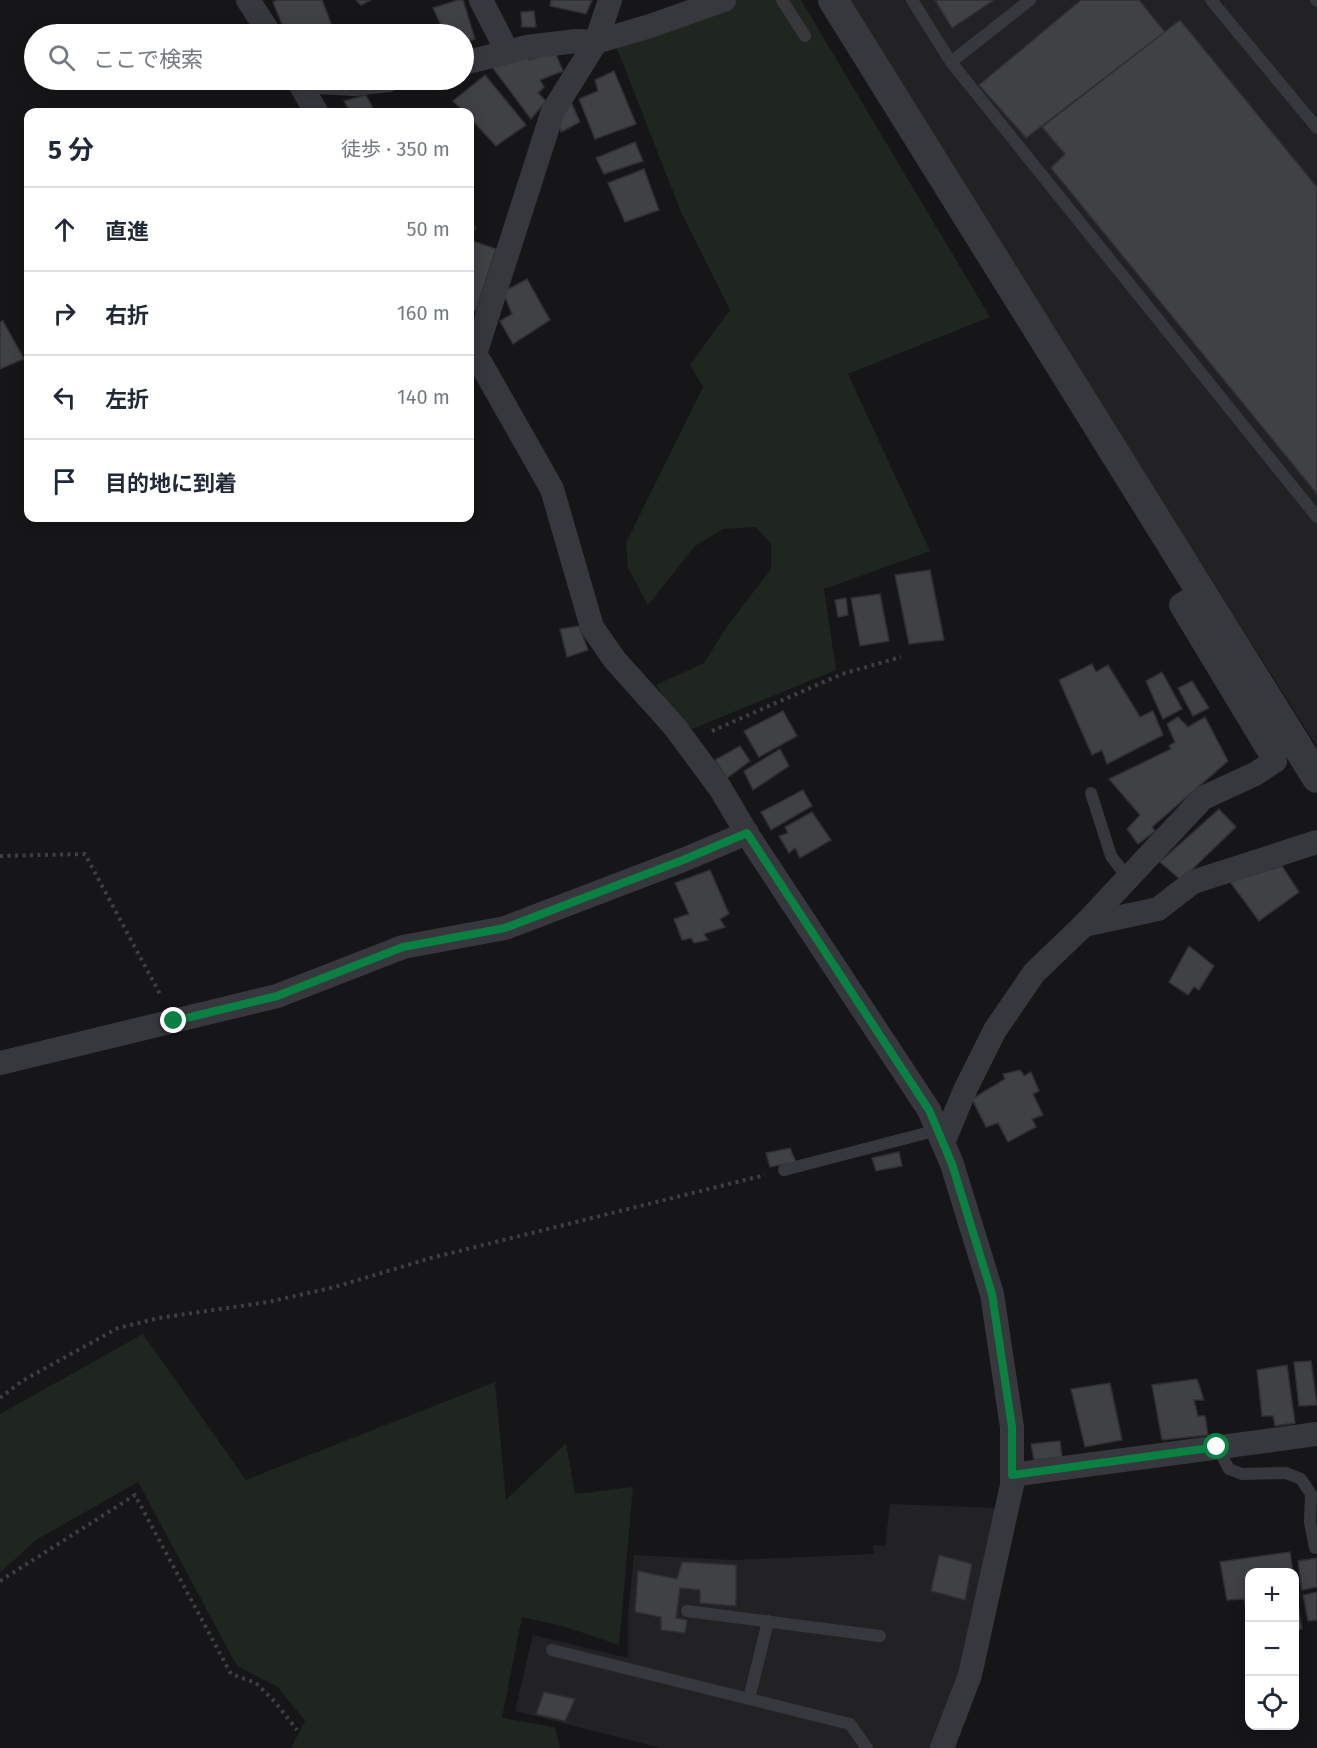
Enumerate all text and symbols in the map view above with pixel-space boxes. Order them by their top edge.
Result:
search box [24,24,474,90]
icon: search [45,41,78,74]
text: ここで検索 [93,46,203,73]
text: 5 分 [48,135,94,166]
text: 徒歩 · 350 m [341,137,450,161]
icon: ahead [48,213,81,246]
text: 50 m [406,217,450,241]
text: 直進 [105,218,149,245]
icon: right [48,297,81,330]
text: 160 m [397,301,450,325]
text: 右折 [105,302,149,329]
icon: left [48,381,81,414]
text: 140 m [397,385,450,409]
text: 左折 [105,386,149,413]
icon: arrive [48,465,81,498]
text: 目的地に到着 [105,470,237,497]
route end [160,1007,186,1033]
route start [1203,1433,1229,1459]
map controls [1245,1568,1299,1730]
button: + [1245,1568,1299,1622]
button: − [1245,1622,1299,1676]
button: locate [1245,1676,1299,1730]

